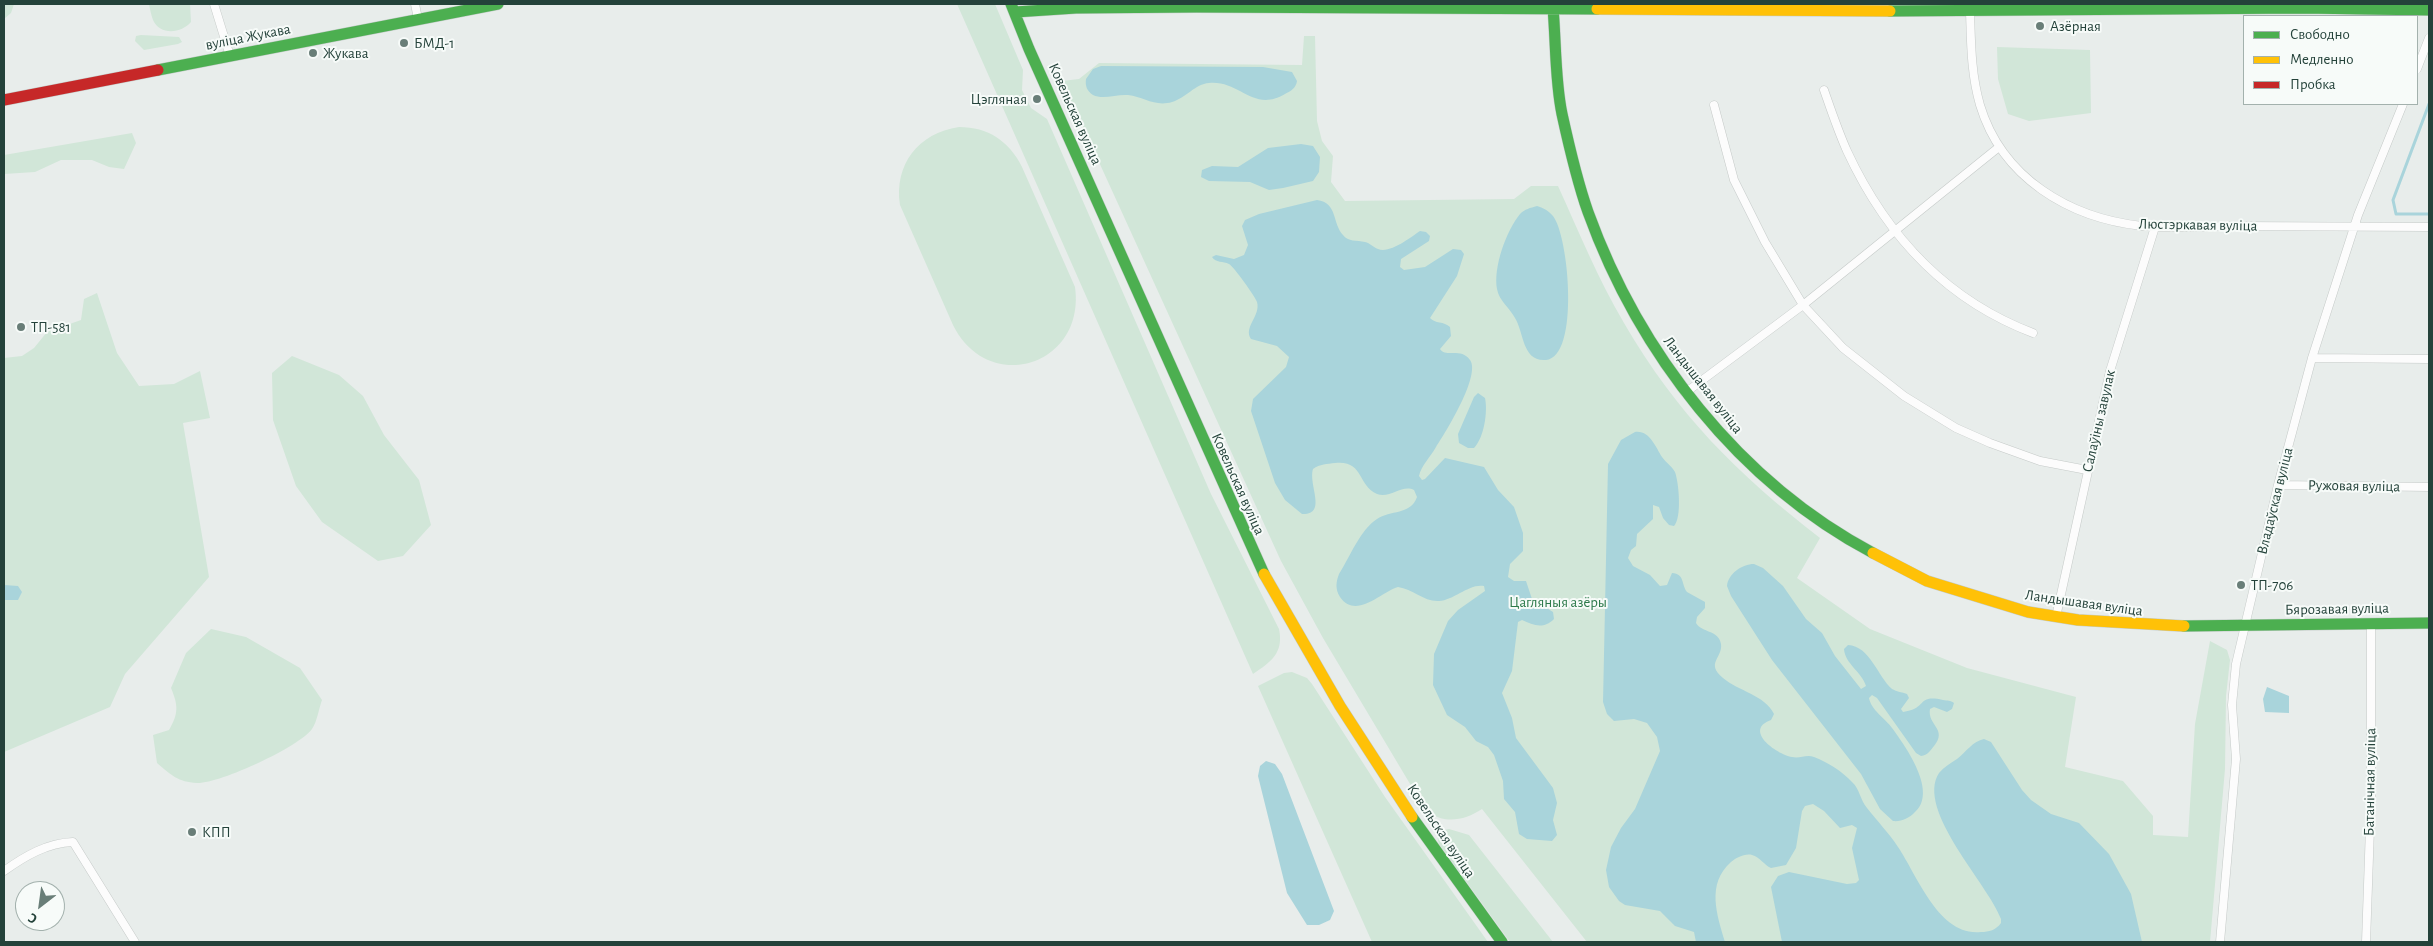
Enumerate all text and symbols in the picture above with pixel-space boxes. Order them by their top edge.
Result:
legend [2243,15,2418,105]
place label: Азёрная [2050,17,2101,35]
street label: вуліца Жукава [204,20,292,54]
marker: Азёрная [2034,20,2046,32]
text: Свободно [2290,27,2350,42]
place label: БМД-1 [414,34,454,52]
marker: БМД-1 [398,37,410,49]
place label: Жукава [323,44,368,62]
marker: Жукава [307,47,319,59]
text: Медленно [2290,52,2354,67]
street label: Ковельская вуліца [1044,60,1106,168]
text: Пробка [2290,77,2336,92]
place label: Цэгляная [970,90,1027,108]
marker: Цэгляная [1031,93,1043,105]
street label: Люстэркавая вуліца [2138,215,2258,235]
place label: ТП-581 [31,318,71,336]
marker: ТП-581 [15,321,27,333]
street label: Ландышавая вуліца [1659,333,1747,437]
street label: Салаўіны завулак [2078,368,2120,474]
street label: Ковельская вуліца [1207,430,1269,538]
street label: Владаўская вуліца [2253,446,2297,556]
street label: Ружовая вуліца [2308,476,2400,496]
place label: ТП-706 [2251,576,2293,594]
marker: ТП-706 [2235,579,2247,591]
street label: Ландышавая вуліца [2024,586,2144,620]
park label: Цагляныя азёры [1509,593,1607,611]
street label: Бярозавая вуліца [2285,599,2389,619]
street label: Батанічная вуліца [2360,728,2380,836]
street label: Ковельская вуліца [1403,781,1479,881]
place label: КПП [202,823,231,841]
marker: КПП [186,826,198,838]
north arrow [15,881,65,931]
text: С [26,910,40,926]

